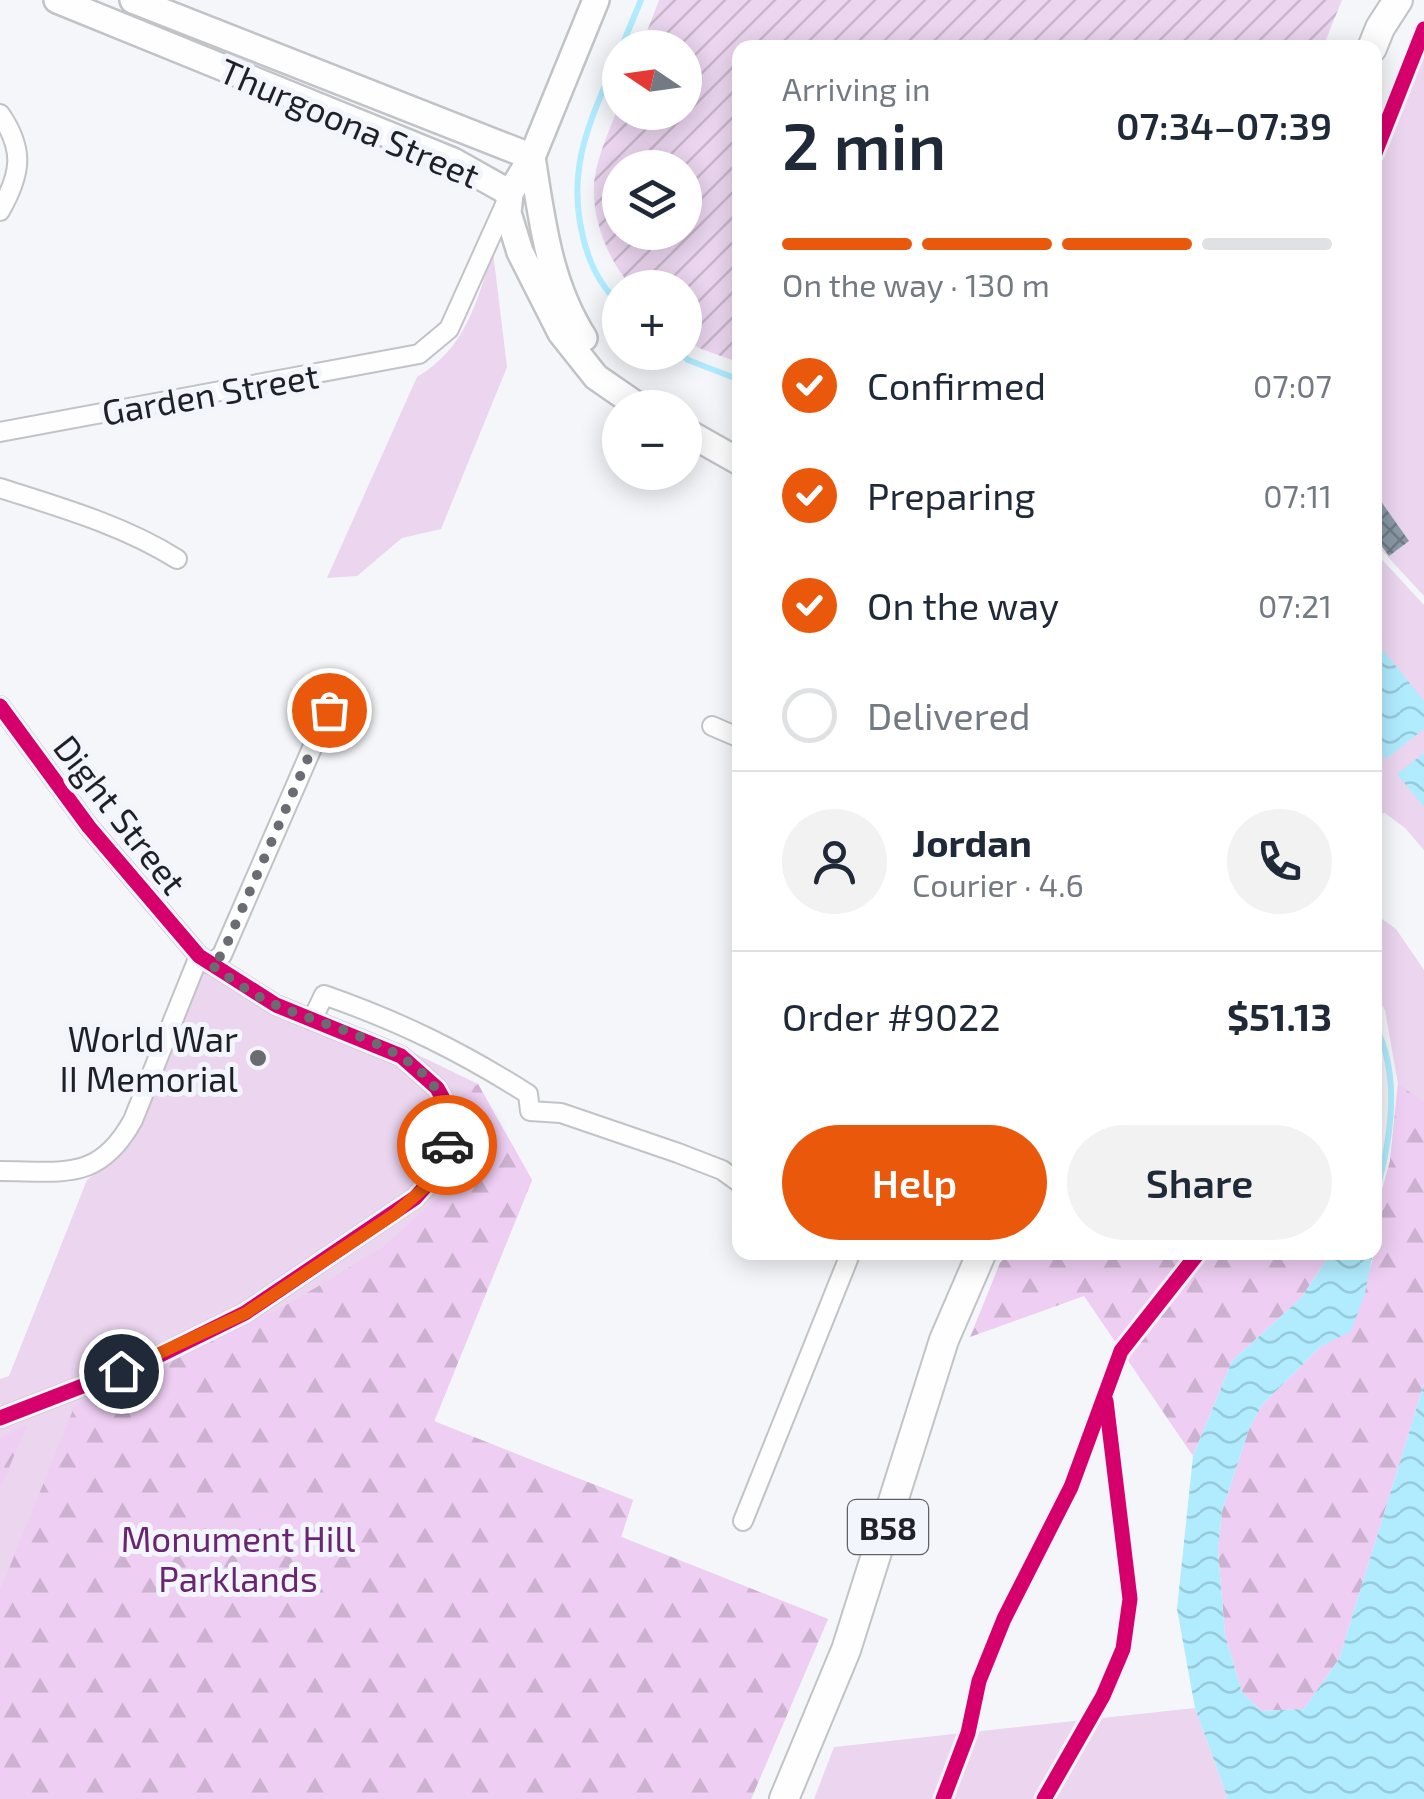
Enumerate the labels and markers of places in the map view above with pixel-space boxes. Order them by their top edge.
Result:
pin [287,668,372,753]
place label: World War II Memorial [59,1017,239,1099]
marker: World War II Memorial [247,1047,269,1069]
pin [79,1329,164,1414]

